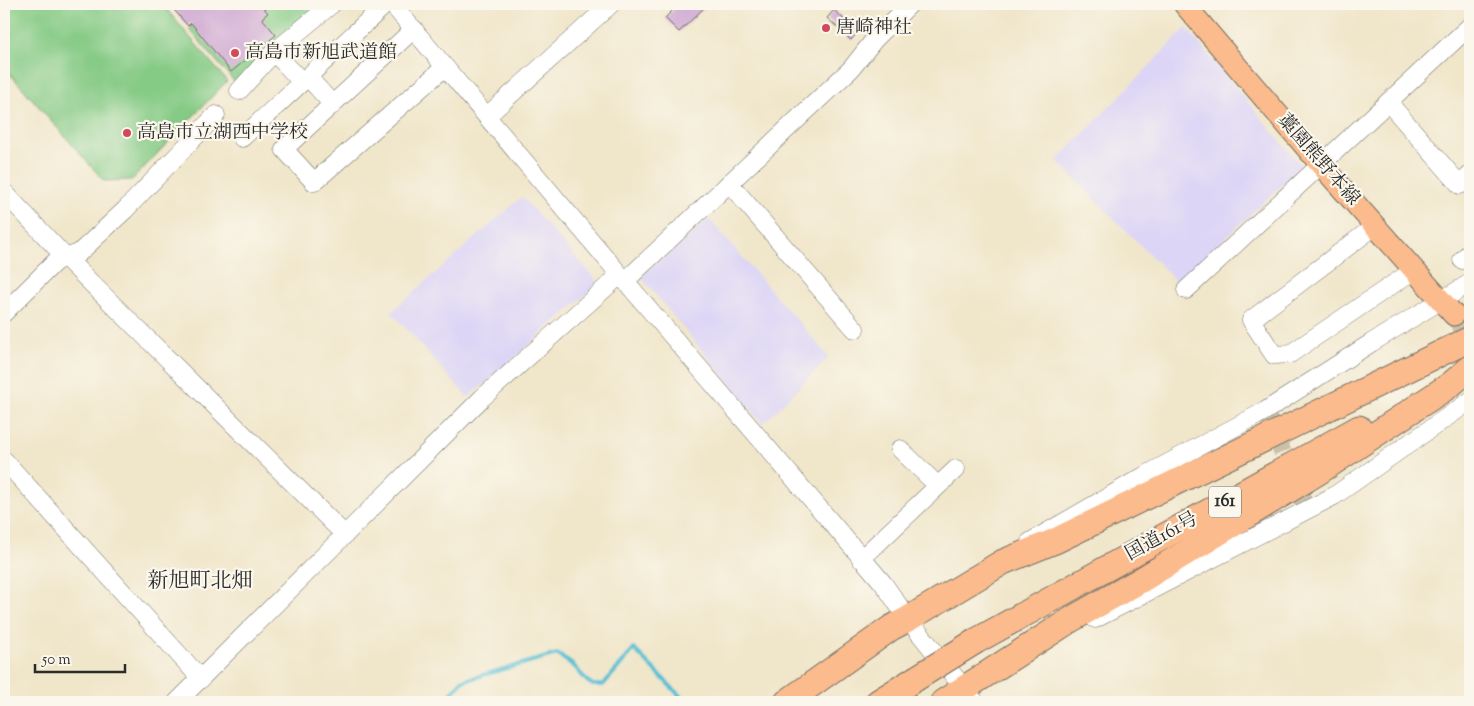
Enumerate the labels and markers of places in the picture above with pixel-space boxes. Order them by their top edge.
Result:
place label: 唐崎神社 [836,15,912,42]
marker: 唐崎神社 [820,22,832,34]
place label: 高島市新旭武道館 [245,40,397,67]
marker: 高島市新旭武道館 [229,47,241,59]
place label: 高島市立湖西中学校 [137,120,308,147]
marker: 高島市立湖西中学校 [121,127,133,139]

